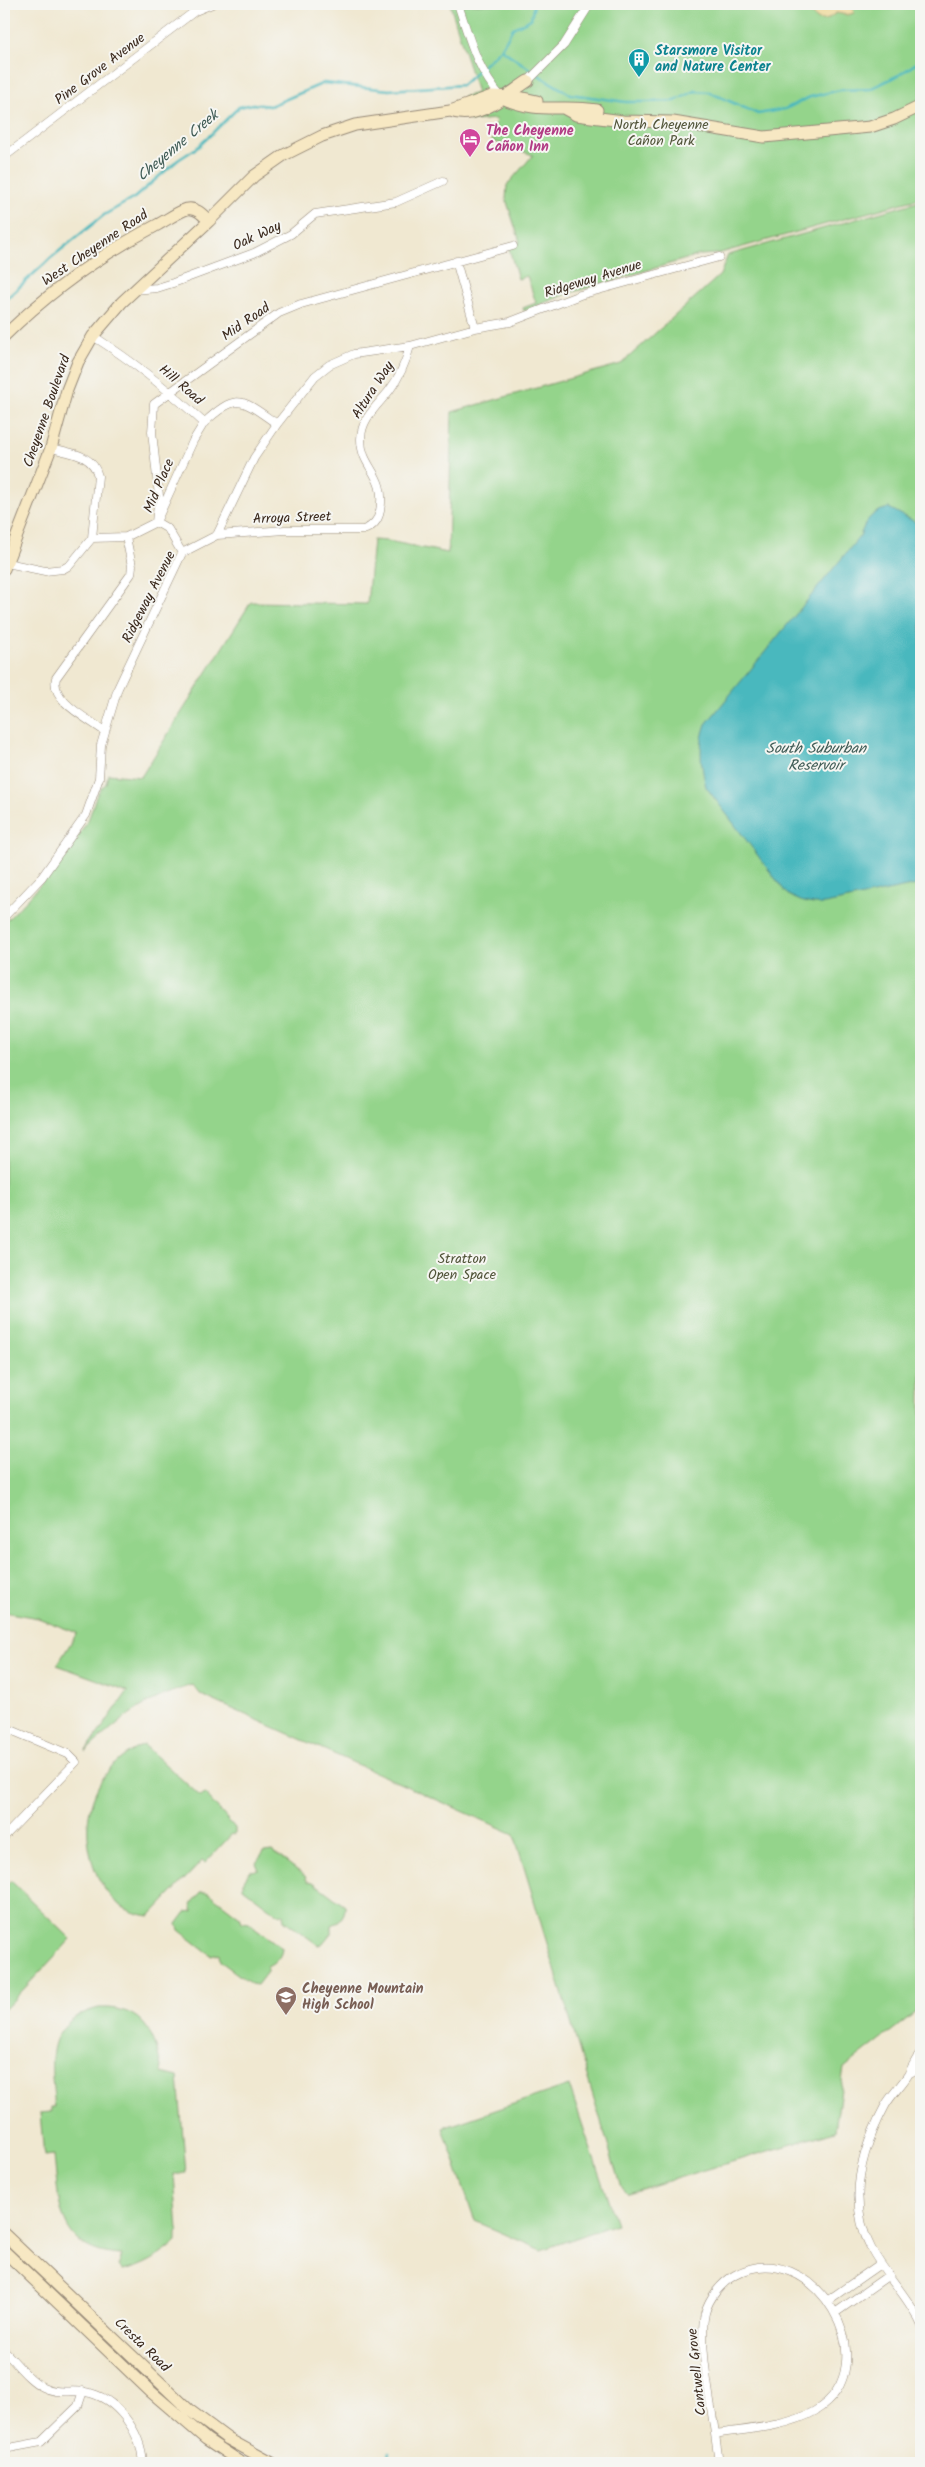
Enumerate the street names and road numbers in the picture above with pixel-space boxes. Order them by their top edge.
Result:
street label: Pine Grove Avenue [50,27,151,111]
street label: West Cheyenne Road [37,204,153,292]
street label: Oak Way [229,215,285,257]
street label: Ridgeway Avenue [542,254,645,304]
street label: Mid Road [217,297,276,347]
street label: Cheyenne Boulevard [17,351,77,470]
street label: Altura Way [346,356,400,423]
street label: Hill Road [154,359,209,411]
street label: Mid Place [138,455,181,517]
street label: Arroya Street [252,506,332,530]
street label: Ridgeway Avenue [116,546,182,647]
street label: Cresta Road [109,2312,176,2378]
street label: Cantwell Grove [681,2327,713,2417]

